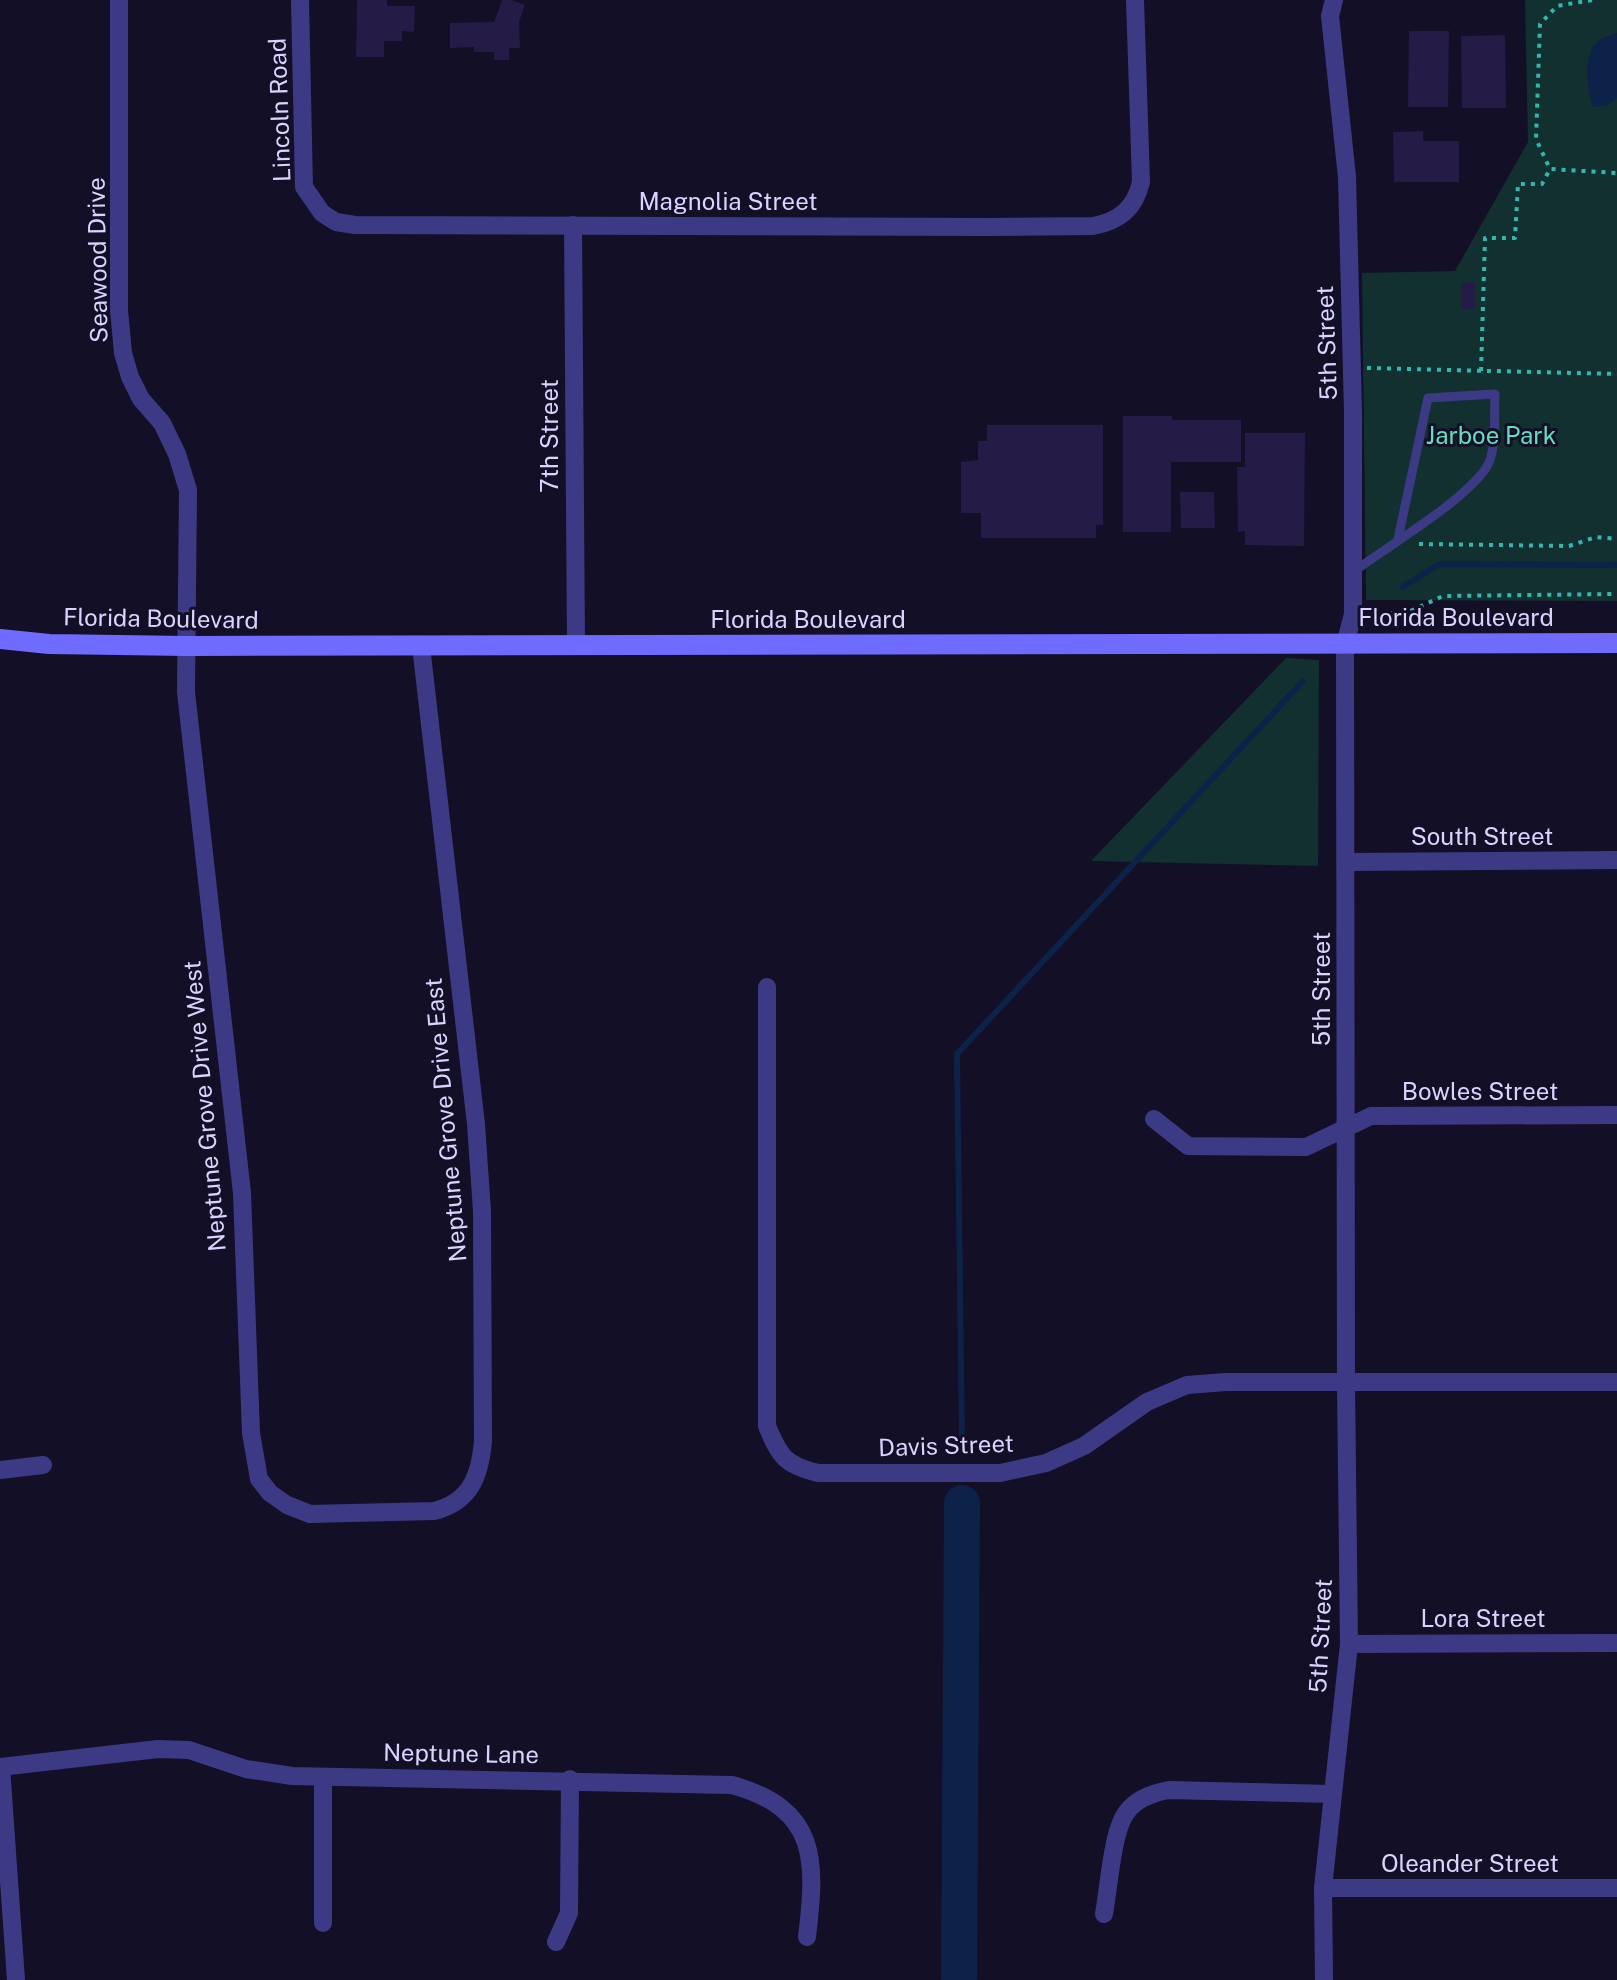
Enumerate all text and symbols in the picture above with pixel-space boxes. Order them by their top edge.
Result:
street label: Lincoln Road [262,38,296,182]
street label: Seawood Drive [82,177,112,343]
street label: Magnolia Street [638,187,818,215]
street label: 5th Street [1310,285,1342,401]
street label: 7th Street [535,379,563,493]
park label: Jarboe Park [1426,421,1556,449]
street label: Florida Boulevard [63,602,259,634]
street label: Florida Boulevard [1358,603,1554,631]
street label: Florida Boulevard [710,605,906,633]
street label: South Street [1411,822,1553,850]
street label: 5th Street [1307,932,1335,1046]
street label: Neptune Grove Drive West [177,959,231,1253]
street label: Neptune Grove Drive East [419,977,471,1263]
street label: Bowles Street [1402,1077,1558,1105]
street label: Davis Street [878,1429,1014,1461]
street label: 5th Street [1303,1578,1337,1694]
street label: Lora Street [1420,1604,1546,1632]
street label: Neptune Lane [383,1738,539,1768]
street label: Oleander Street [1381,1849,1559,1877]

